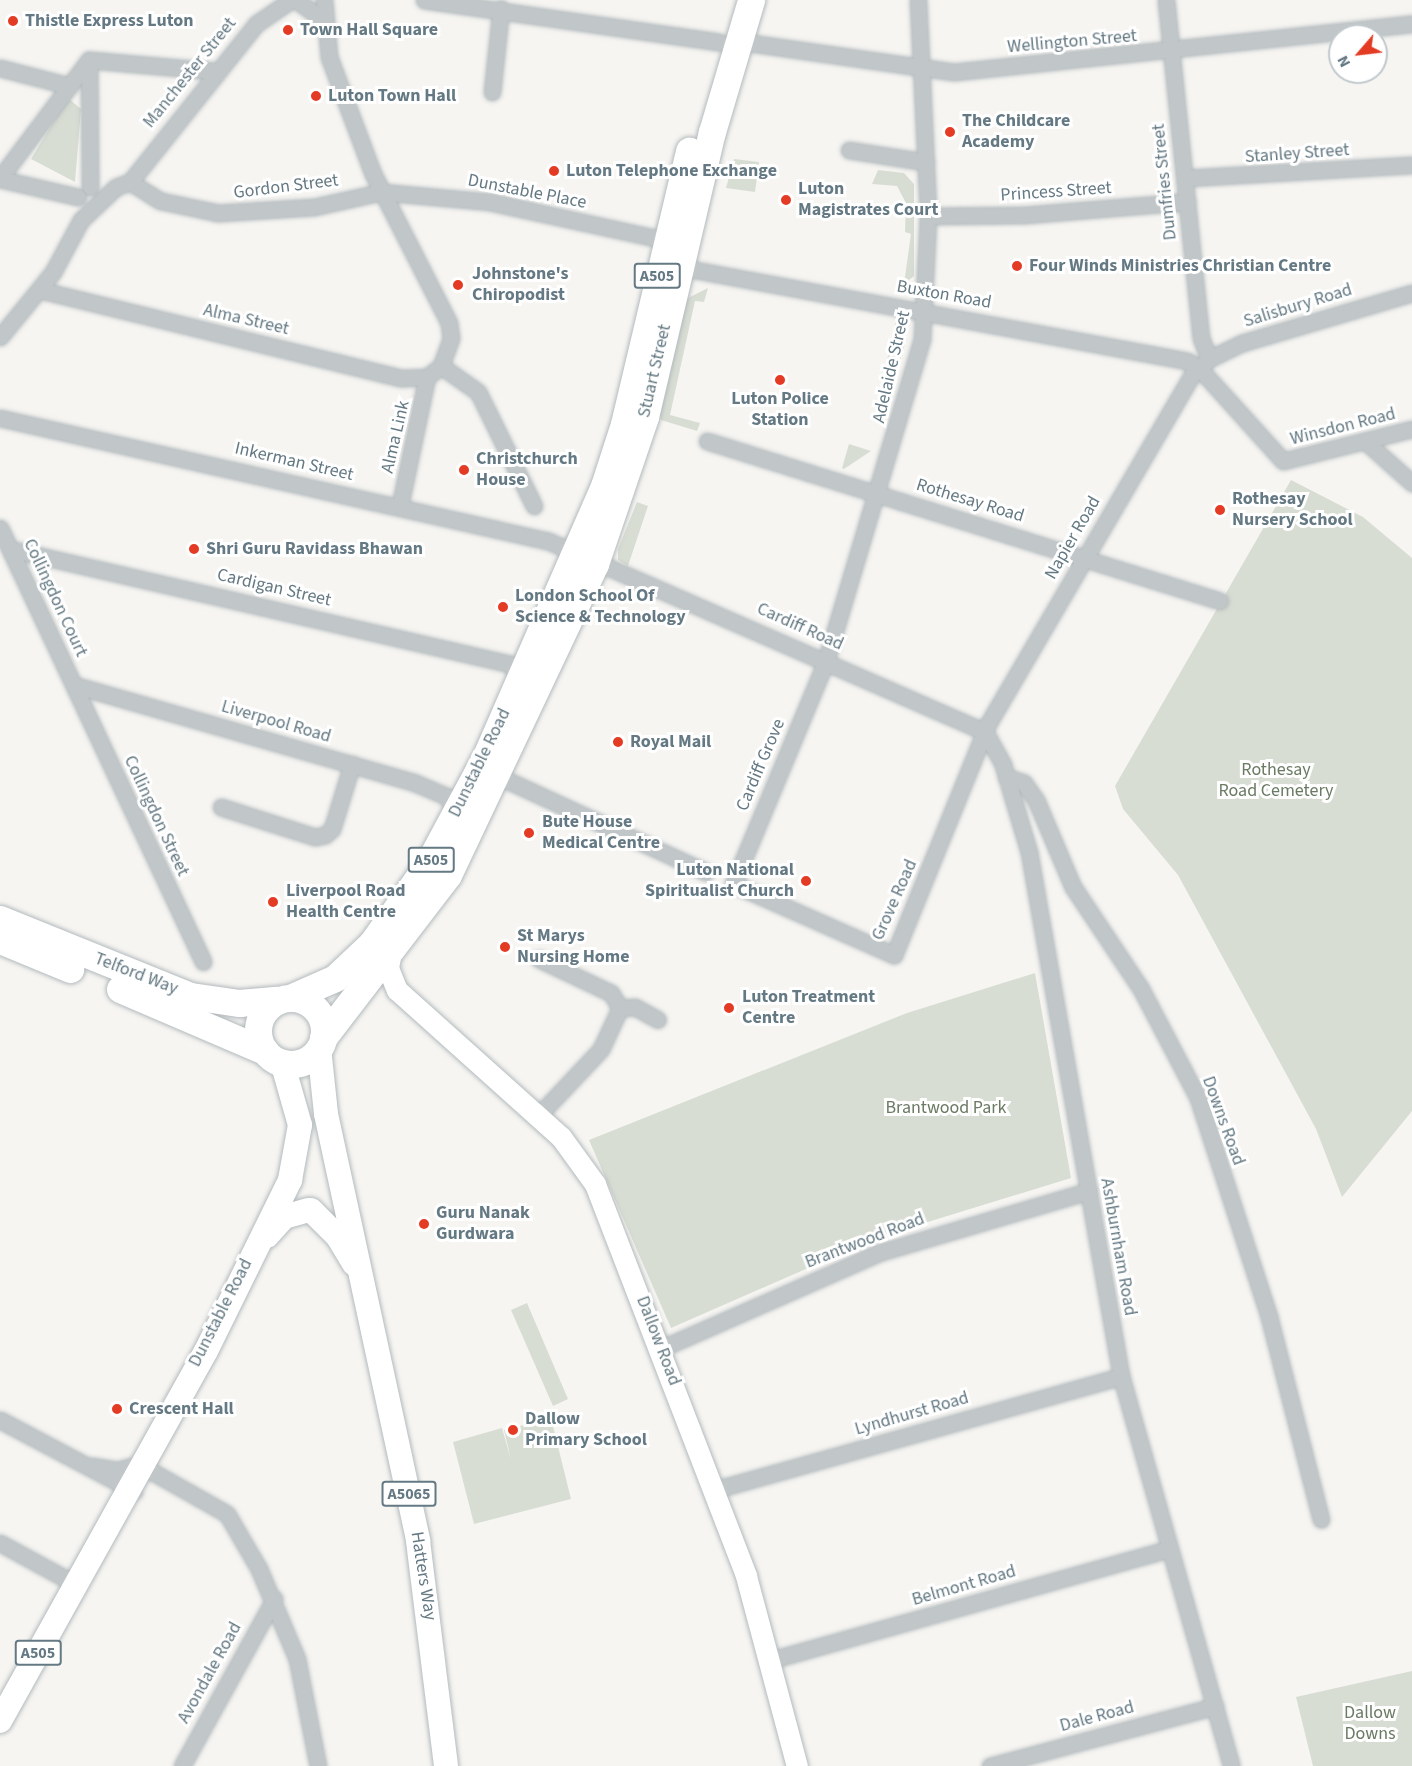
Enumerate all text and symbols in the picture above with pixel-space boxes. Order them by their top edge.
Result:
place label: Thistle Express Luton [25,10,194,32]
street label: Manchester Street [139,13,241,133]
marker: Thistle Express Luton [6,14,20,28]
place label: Town Hall Square [300,19,438,41]
marker: Town Hall Square [281,23,295,37]
north arrow [1328,24,1388,84]
street label: Wellington Street [1006,26,1138,58]
text: N [1332,52,1356,71]
place label: Luton Town Hall [328,85,456,107]
marker: Luton Town Hall [309,89,323,103]
place label: The Childcare Academy [962,111,1070,154]
street label: Dumfries Street [1148,123,1182,241]
marker: The Childcare Academy [943,125,957,139]
street label: Stanley Street [1244,140,1350,168]
place label: Luton Telephone Exchange [566,160,777,182]
marker: Luton Telephone Exchange [547,164,561,178]
street label: Gordon Street [232,170,340,204]
street label: Dunstable Place [466,170,588,214]
street label: Princess Street [1000,177,1112,207]
place label: Luton Magistrates Court [798,179,938,222]
marker: Luton Magistrates Court [779,193,793,207]
place label: Four Winds Ministries Christian Centre [1029,255,1331,277]
marker: Four Winds Ministries Christian Centre [1010,259,1024,273]
road number: A505 [633,263,681,289]
place label: Johnstone's Chiropodist [472,264,569,306]
marker: Johnstone's Chiropodist [449,276,467,294]
street label: Buxton Road [895,276,993,314]
street label: Salisbury Road [1241,279,1355,333]
street label: Alma Street [201,300,291,340]
street label: Adelaide Street [869,309,915,425]
street label: Stuart Street [634,322,676,420]
marker: Luton Police Station [773,373,787,387]
place label: Luton Police Station [731,389,829,432]
street label: Alma Link [377,399,415,475]
street label: Winsdon Road [1288,403,1398,451]
street label: Inkerman Street [233,438,355,486]
place label: Christchurch House [476,449,578,492]
marker: Christchurch House [457,463,471,477]
street label: Rothesay Road [913,474,1027,528]
place label: Rothesay Nursery School [1232,489,1353,532]
street label: Napier Road [1041,493,1105,583]
marker: Rothesay Nursery School [1213,503,1227,517]
street label: Collingdon Court [18,536,92,660]
place label: Shri Guru Ravidass Bhawan [206,538,423,560]
marker: Shri Guru Ravidass Bhawan [187,542,201,556]
street label: Cardigan Street [215,564,333,612]
place label: London School Of Science & Technology [515,586,686,628]
street label: Cardiff Road [753,598,847,656]
marker: London School Of Science & Technology [496,600,510,614]
street label: Liverpool Road [219,696,333,748]
street label: Dunstable Road [444,705,516,821]
street label: Cardiff Grove [732,716,790,814]
place label: Royal Mail [630,731,711,753]
marker: Royal Mail [611,735,625,749]
street label: Collingdon Street [119,752,193,880]
park label: Rothesay Road Cemetery [1219,760,1333,802]
place label: Bute House Medical Centre [542,812,660,854]
marker: Bute House Medical Centre [520,824,538,842]
road number: A505 [407,847,455,873]
street label: Grove Road [868,856,922,944]
place label: Luton National Spiritualist Church [645,860,794,902]
marker: Luton National Spiritualist Church [799,874,813,888]
place label: Liverpool Road Health Centre [286,881,406,924]
marker: Liverpool Road Health Centre [264,893,282,911]
place label: St Marys Nursing Home [517,926,630,968]
marker: St Marys Nursing Home [498,940,512,954]
street label: Telford Way [91,948,181,1000]
place label: Luton Treatment Centre [742,987,875,1030]
marker: Luton Treatment Centre [720,999,738,1017]
street label: Downs Road [1197,1073,1249,1169]
park label: Brantwood Park [885,1097,1007,1119]
street label: Ashburnham Road [1095,1176,1141,1318]
place label: Guru Nanak Gurdwara [436,1203,530,1246]
street label: Brantwood Road [802,1208,928,1274]
marker: Guru Nanak Gurdwara [417,1217,431,1231]
street label: Dunstable Road [185,1255,257,1371]
street label: Dallow Road [631,1293,685,1389]
street label: Lyndhurst Road [852,1387,972,1441]
place label: Crescent Hall [129,1398,234,1420]
marker: Crescent Hall [110,1402,124,1416]
place label: Dallow Primary School [525,1409,647,1452]
marker: Dallow Primary School [506,1423,520,1437]
road number: A5065 [380,1481,438,1507]
street label: Hatters Way [405,1530,441,1622]
street label: Belmont Road [910,1561,1018,1611]
street label: Avondale Road [173,1619,247,1727]
road number: A505 [14,1640,62,1666]
street label: Dale Road [1058,1697,1136,1737]
park label: Dallow Downs [1344,1703,1396,1746]

